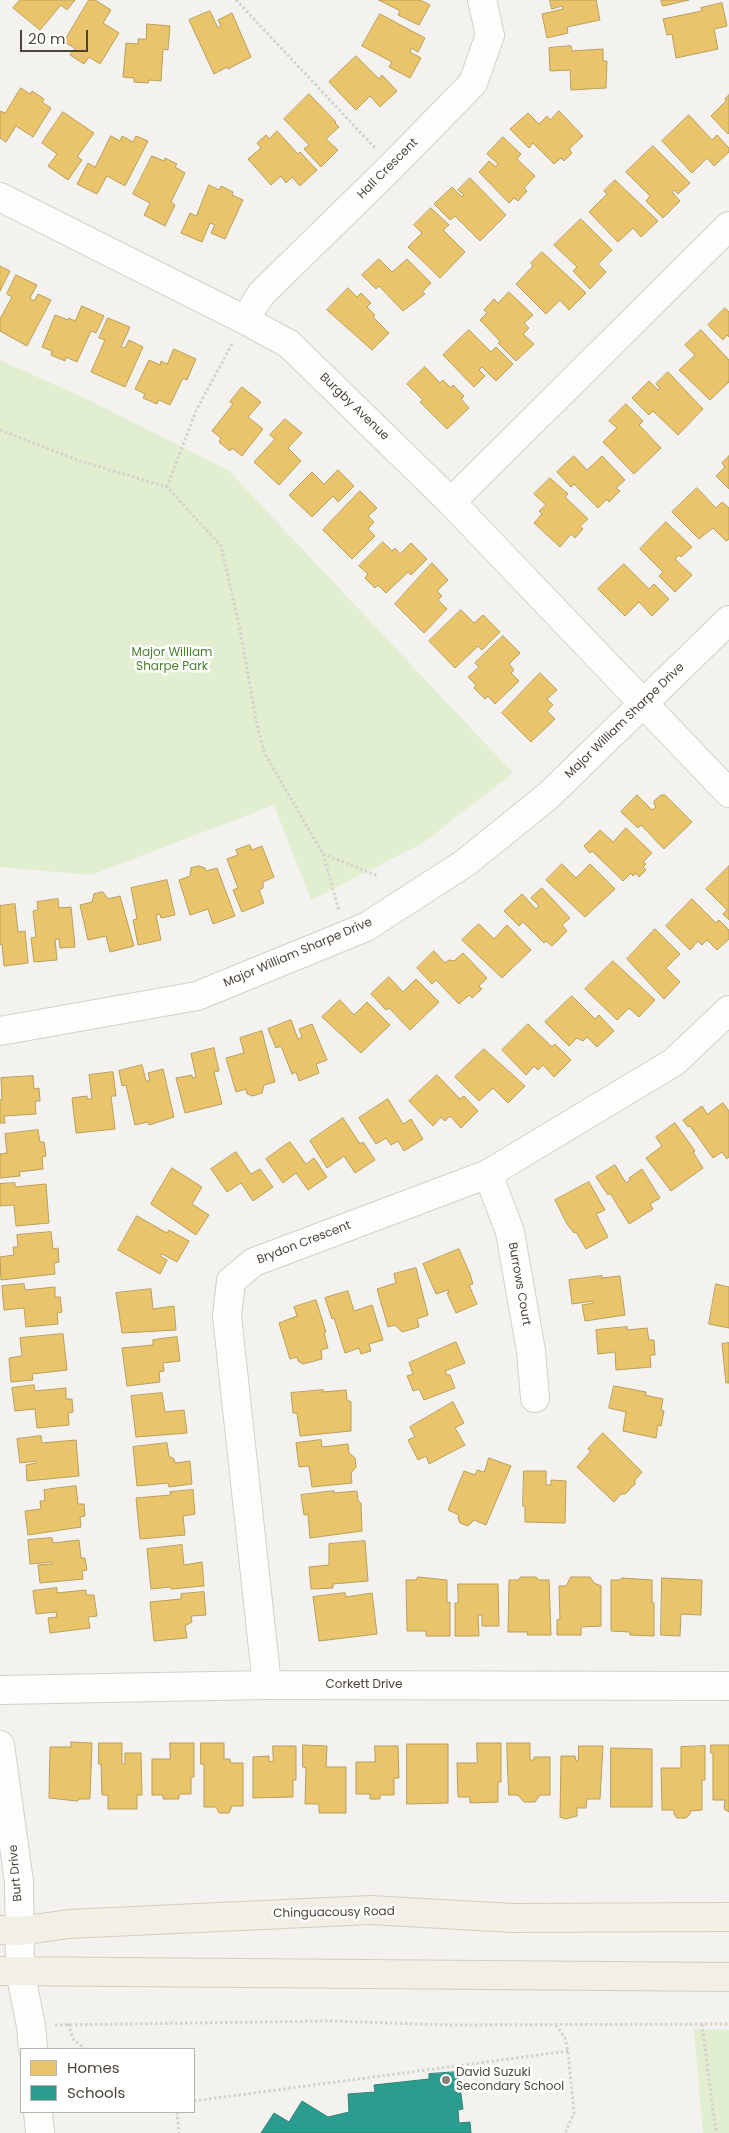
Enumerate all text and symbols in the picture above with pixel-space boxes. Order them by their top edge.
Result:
scale bar [22,20,90,52]
text: 20 m [28,28,66,49]
street label: Hall Crescent [355,136,421,202]
street label: Burgby Avenue [316,370,392,444]
park label: Major William Sharpe Park [132,646,212,674]
street label: Major William Sharpe Drive [562,660,688,782]
street label: Major William Sharpe Drive [221,915,375,991]
street label: Brydon Crescent [255,1218,353,1268]
street label: Burrows Court [505,1241,533,1327]
street label: Corkett Drive [325,1678,403,1692]
street label: Burt Drive [6,1844,26,1902]
street label: Chinguacousy Road [273,1905,395,1921]
legend [20,2048,195,2113]
text: Homes [67,2057,120,2078]
place label: David Suzuki Secondary School [456,2066,564,2094]
marker: David Suzuki Secondary School [440,2074,452,2086]
text: Schools [67,2082,125,2103]

